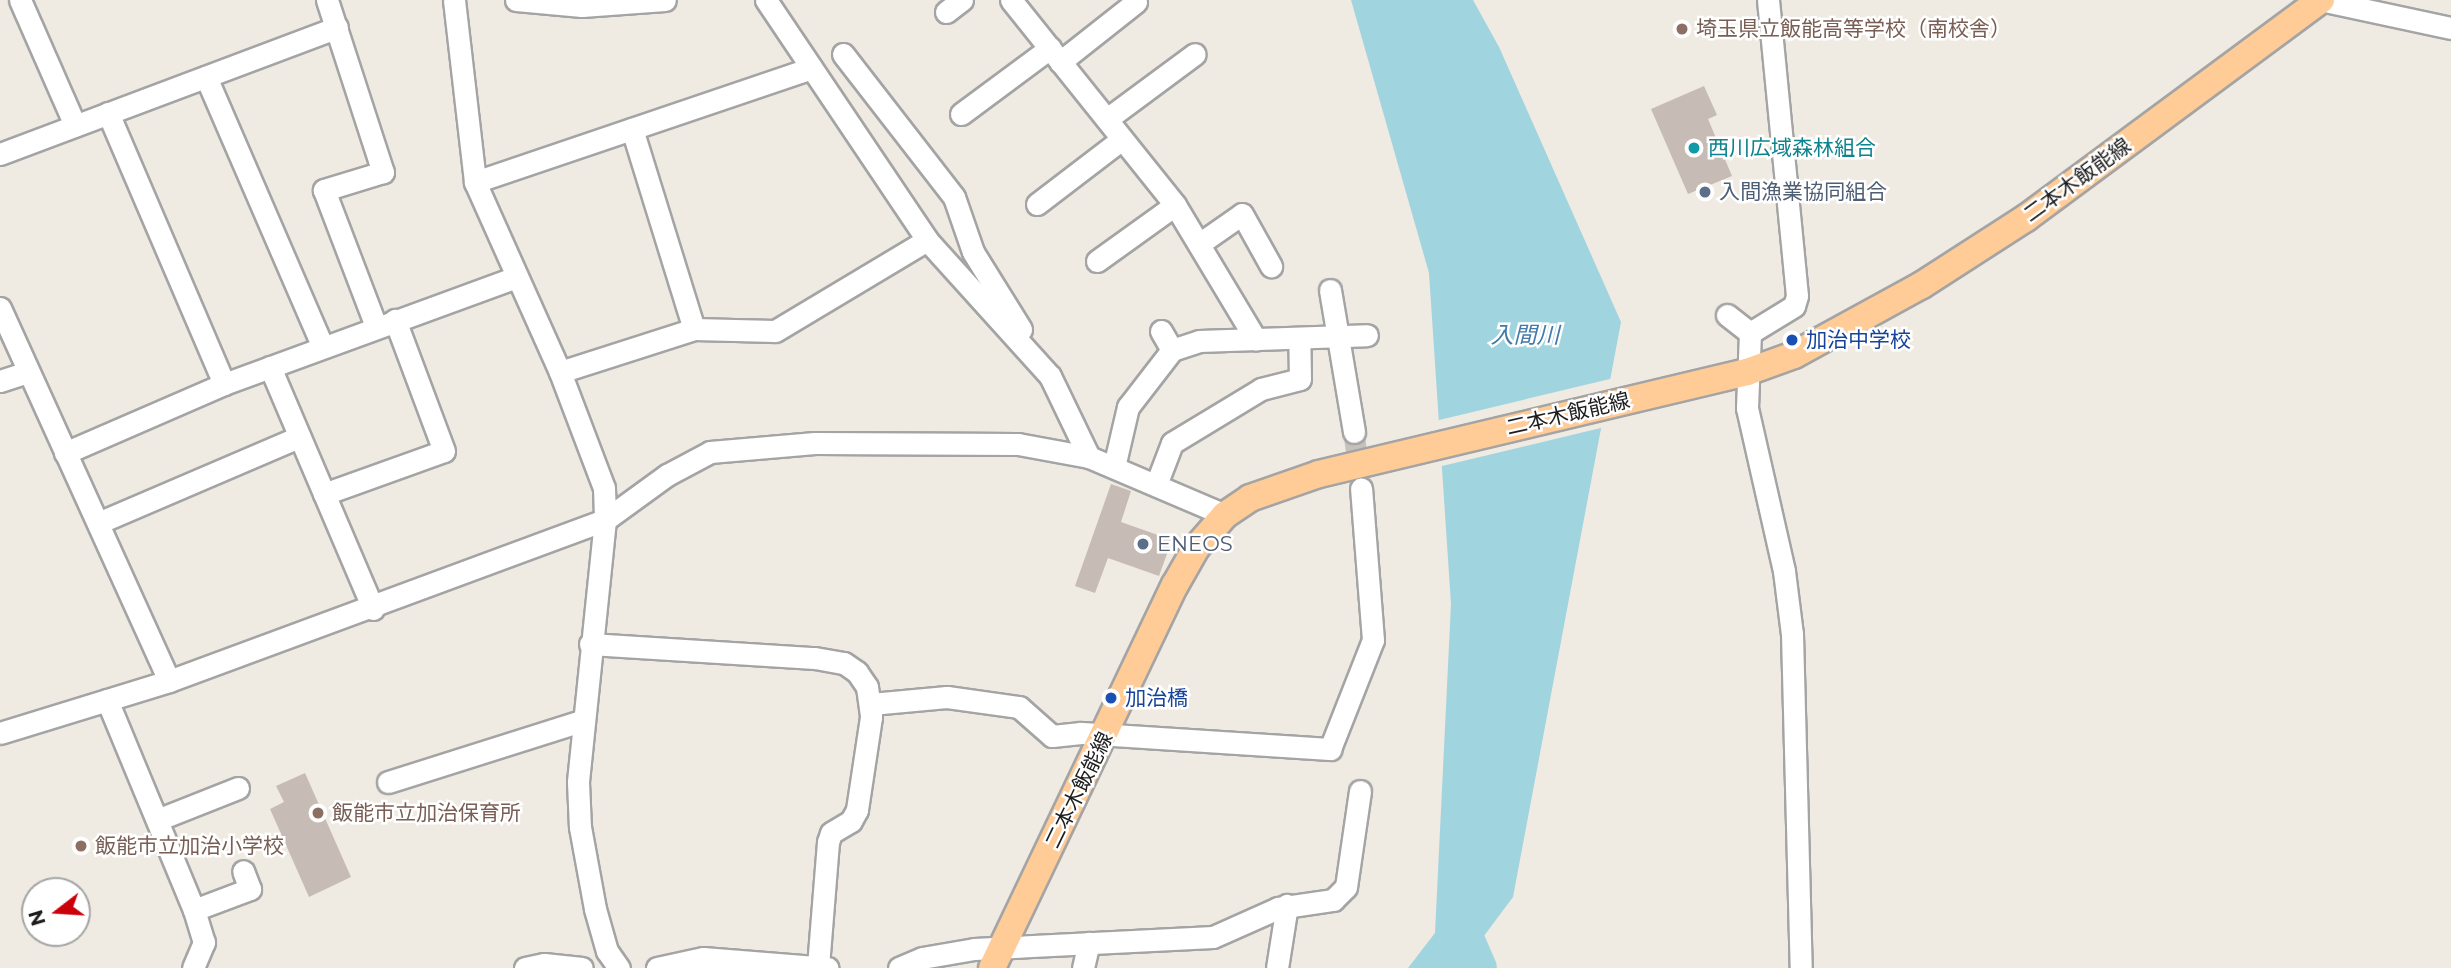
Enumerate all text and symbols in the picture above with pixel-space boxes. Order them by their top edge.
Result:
place label: 埼玉県立飯能高等学校（南校舎） [1696,16,2011,42]
marker: 埼玉県立飯能高等学校（南校舎） [1674,21,1690,37]
street label: 二本木飯能線 [2019,133,2135,227]
place label: 西川広域森林組合 [1708,135,1876,161]
marker: 西川広域森林組合 [1686,140,1702,156]
place label: 入間漁業協同組合 [1719,179,1887,205]
marker: 入間漁業協同組合 [1697,184,1713,200]
water label: 入間川 [1491,321,1559,349]
place label: 加治中学校 [1806,327,1911,353]
marker: 加治中学校 [1784,332,1800,348]
street label: 二本木飯能線 [1504,388,1632,440]
place label: ENEOS [1157,531,1233,557]
marker: ENEOS [1135,536,1151,552]
place label: 加治橋 [1125,685,1188,711]
marker: 加治橋 [1103,690,1119,706]
street label: 二本木飯能線 [1040,728,1118,852]
place label: 飯能市立加治保育所 [332,800,521,826]
marker: 飯能市立加治保育所 [310,805,326,821]
place label: 飯能市立加治小学校 [95,833,284,859]
marker: 飯能市立加治小学校 [73,838,89,854]
north arrow [21,877,91,947]
text: N [24,907,51,928]

